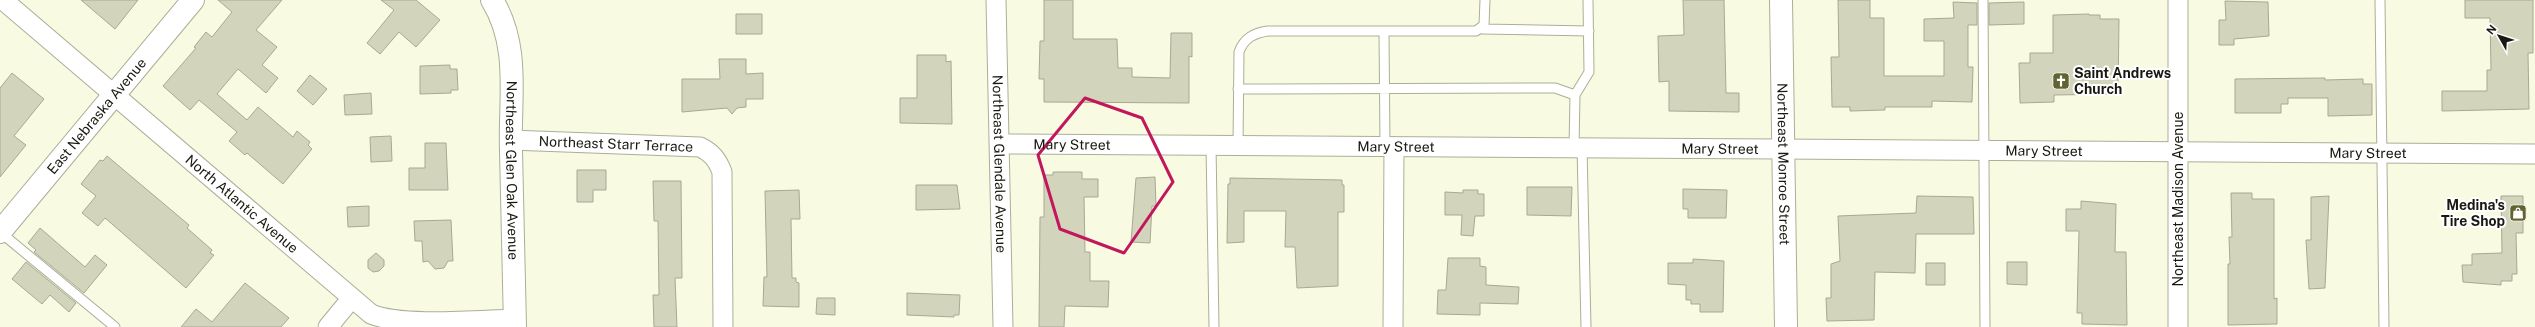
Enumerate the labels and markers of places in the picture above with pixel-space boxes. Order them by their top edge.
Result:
place label: Saint Andrews Church [2074,65,2171,97]
church icon: Saint Andrews Church [2051,71,2071,91]
place label: Medina's Tire Shop [2441,197,2505,229]
shop icon: Medina's Tire Shop [2508,203,2528,223]

